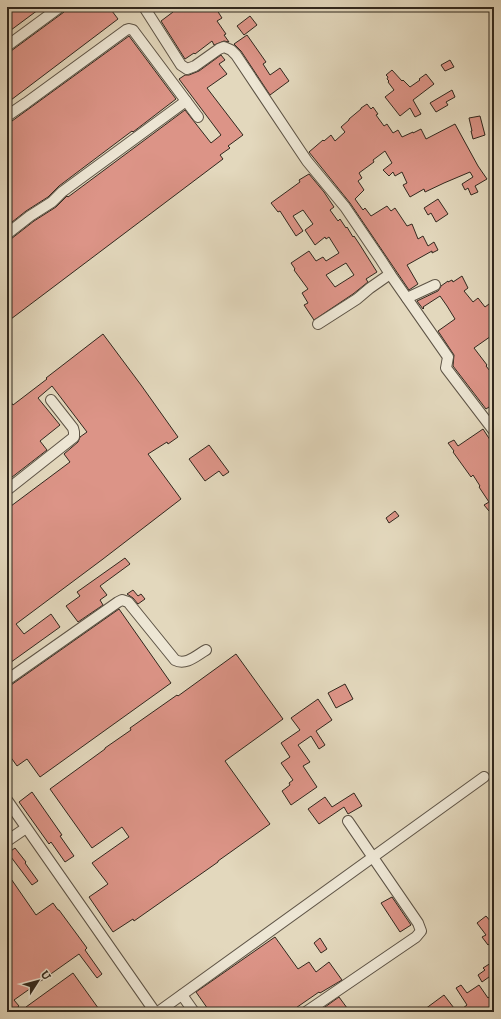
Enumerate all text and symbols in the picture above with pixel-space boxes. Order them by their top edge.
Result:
north arrow [18,961,58,1001]
text: U [37,968,54,984]

